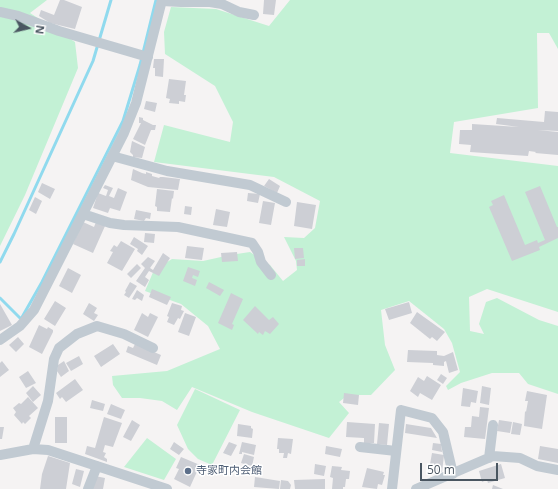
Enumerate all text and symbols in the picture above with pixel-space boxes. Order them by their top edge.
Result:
north arrow [8,8,48,48]
text: N [32,24,48,35]
scale bar [422,455,500,481]
text: 50 m [427,461,455,478]
place label: 寺家町内会館 [196,464,262,478]
marker: 寺家町内会館 [183,466,193,476]

